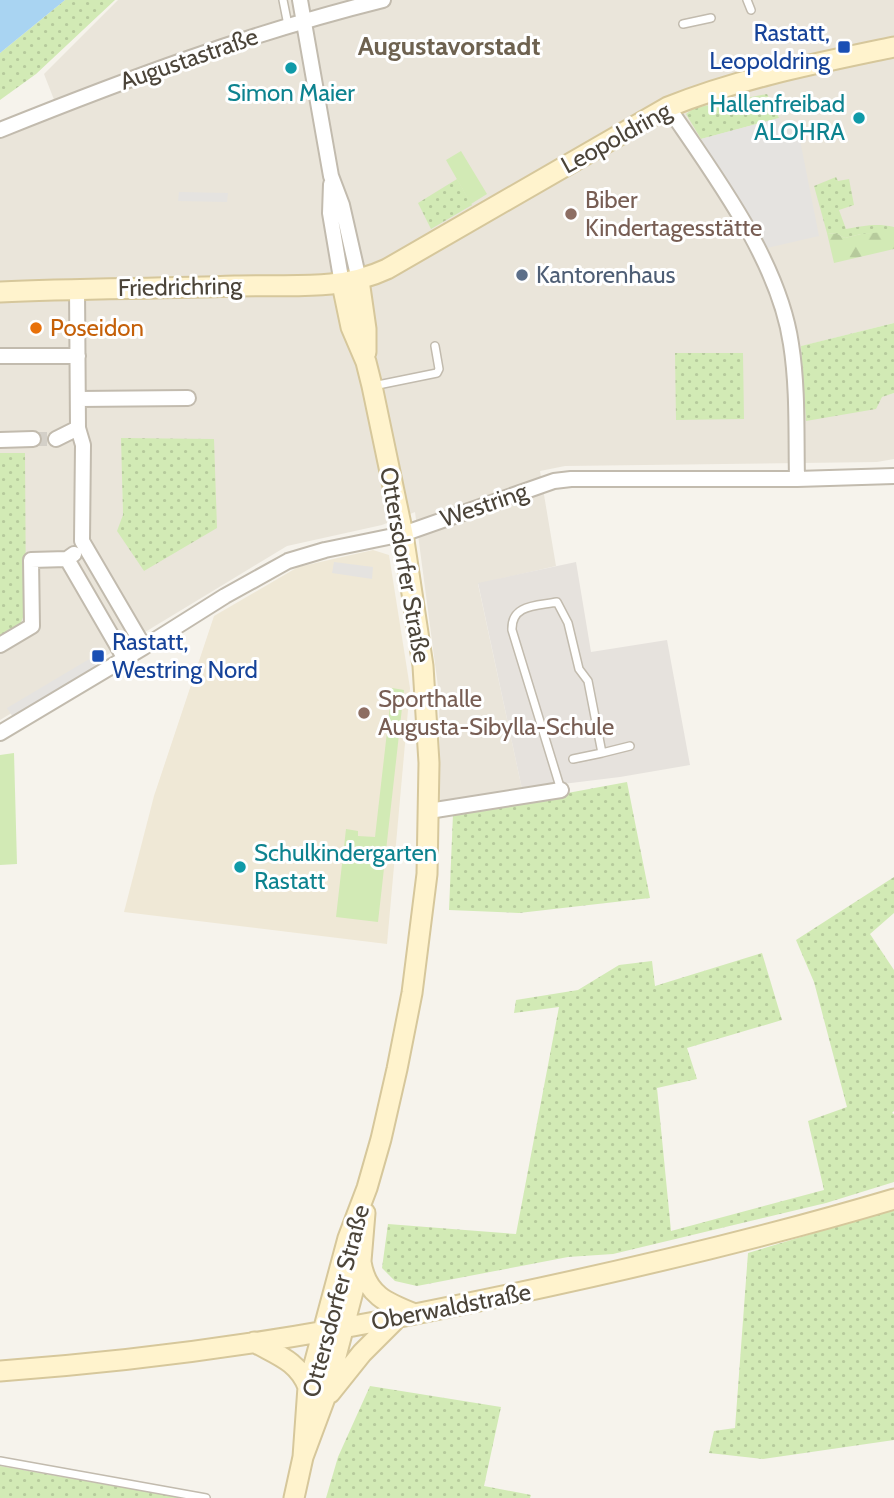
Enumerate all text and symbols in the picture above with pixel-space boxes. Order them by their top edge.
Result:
place label: Rastatt, Leopoldring [709,18,831,75]
street label: Augustastraße [116,21,262,96]
district label: Augustavorstadt [358,30,540,62]
marker: Rastatt, Leopoldring [836,39,852,55]
marker: Simon Maier [283,60,299,76]
place label: Simon Maier [227,78,355,107]
place label: Hallenfreibad ALOHRA [709,89,845,146]
street label: Leopoldring [556,95,677,180]
marker: Hallenfreibad ALOHRA [851,110,867,126]
place label: Biber Kindertagesstätte [585,185,762,242]
marker: Biber Kindertagesstätte [563,206,579,222]
place label: Kantorenhaus [536,260,676,289]
marker: Kantorenhaus [514,267,530,283]
street label: Friedrichring [118,271,243,302]
place label: Poseidon [50,313,144,342]
marker: Poseidon [28,320,44,336]
street label: Ottersdorfer Straße [374,465,437,665]
street label: Westring [437,476,532,533]
place label: Rastatt, Westring Nord [112,627,258,684]
marker: Rastatt, Westring Nord [90,648,106,664]
place label: Sporthalle Augusta-Sibylla-Schule [378,684,614,741]
marker: Sporthalle Augusta-Sibylla-Schule [356,705,372,721]
place label: Schulkindergarten Rastatt [254,838,437,895]
marker: Schulkindergarten Rastatt [232,859,248,875]
street label: Ottersdorfer Straße [296,1201,375,1400]
street label: Oberwaldstraße [369,1277,533,1336]

